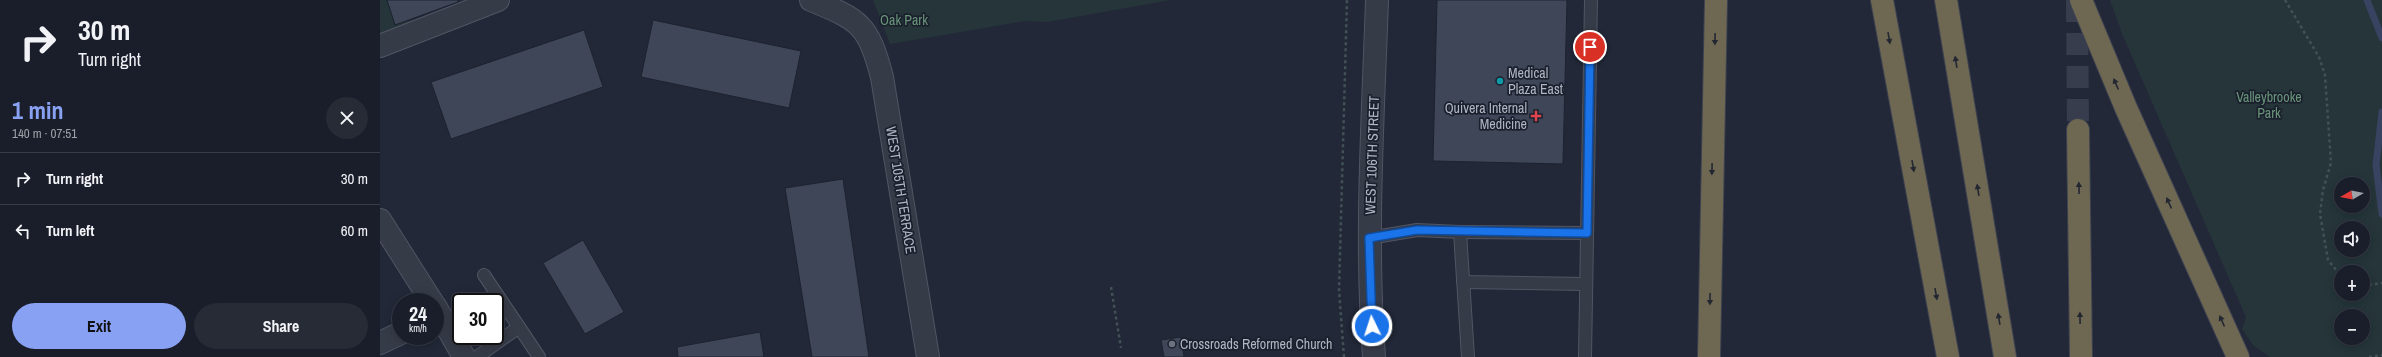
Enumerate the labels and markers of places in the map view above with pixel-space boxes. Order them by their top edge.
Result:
pin [1573,30,1607,64]
place label: Medical Plaza East [1508,64,1563,98]
marker: Medical Plaza East [1495,76,1505,86]
place label: Quivera Internal Medicine [1445,99,1527,133]
marker: Quivera Internal Medicine [1530,110,1542,122]
place label: Crossroads Reformed Church [1180,335,1332,353]
marker: Crossroads Reformed Church [1167,339,1177,349]

